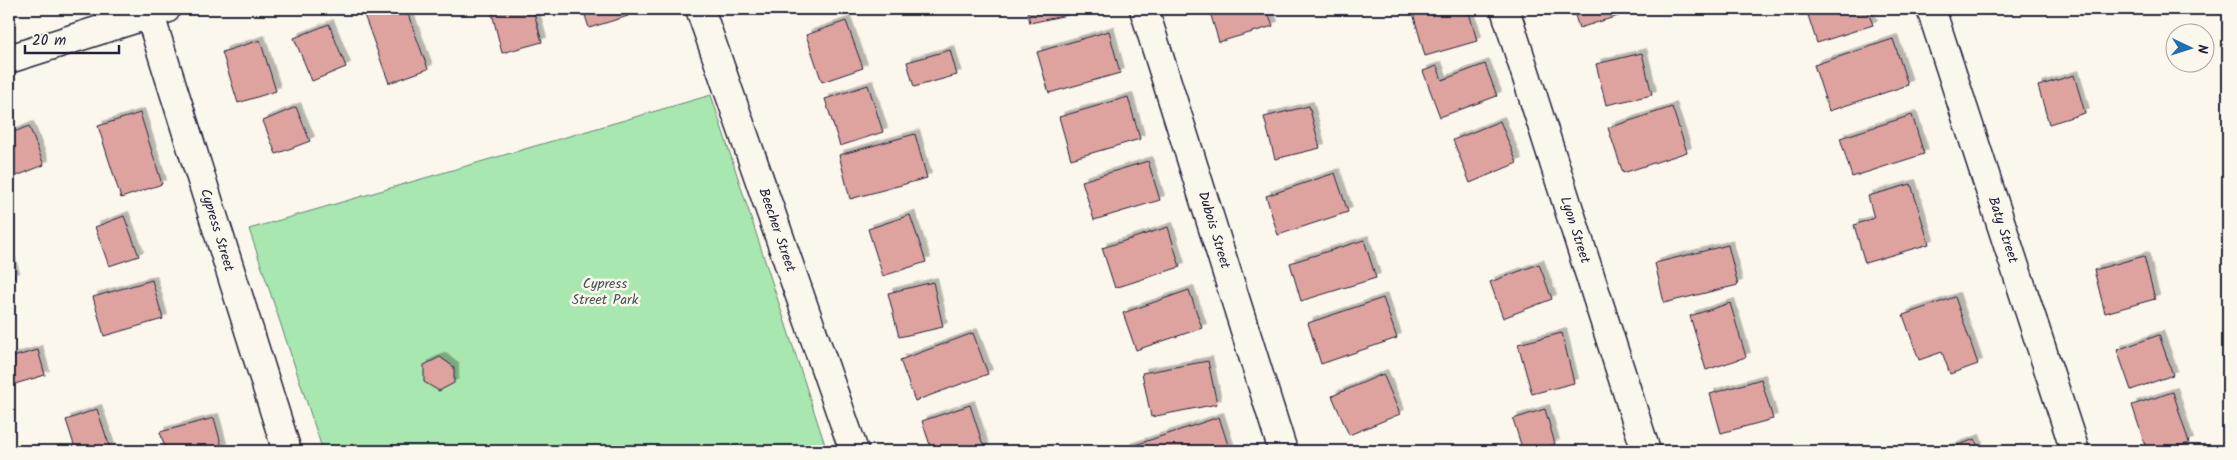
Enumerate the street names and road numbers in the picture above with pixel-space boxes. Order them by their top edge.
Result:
street label: Beecher Street [752,185,802,275]
street label: Cypress Street [194,186,240,275]
street label: Dubois Street [1192,189,1236,272]
street label: Lyon Street [1554,194,1596,267]
street label: Baty Street [1982,194,2024,267]

